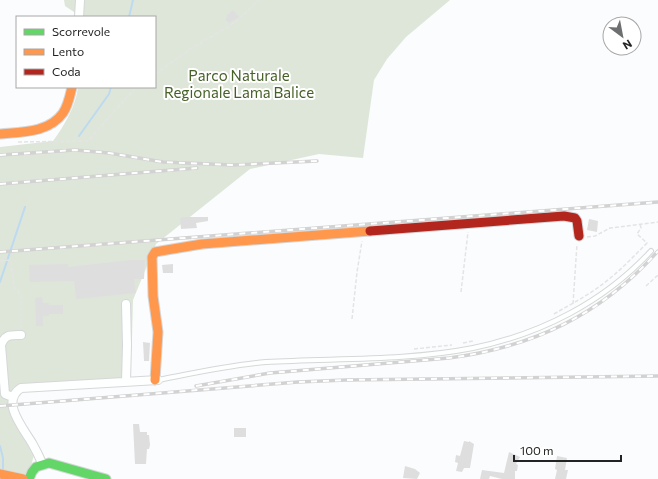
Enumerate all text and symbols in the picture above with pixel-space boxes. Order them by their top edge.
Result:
legend [16,16,156,88]
north arrow [602,16,642,56]
text: Scorrevole [52,24,110,38]
text: N [621,37,635,53]
text: Lento [52,44,84,58]
text: Coda [52,64,81,78]
park label: Parco Naturale Regionale Lama Balice [164,66,314,101]
scale bar [514,437,621,463]
text: 100 m [520,443,554,457]

